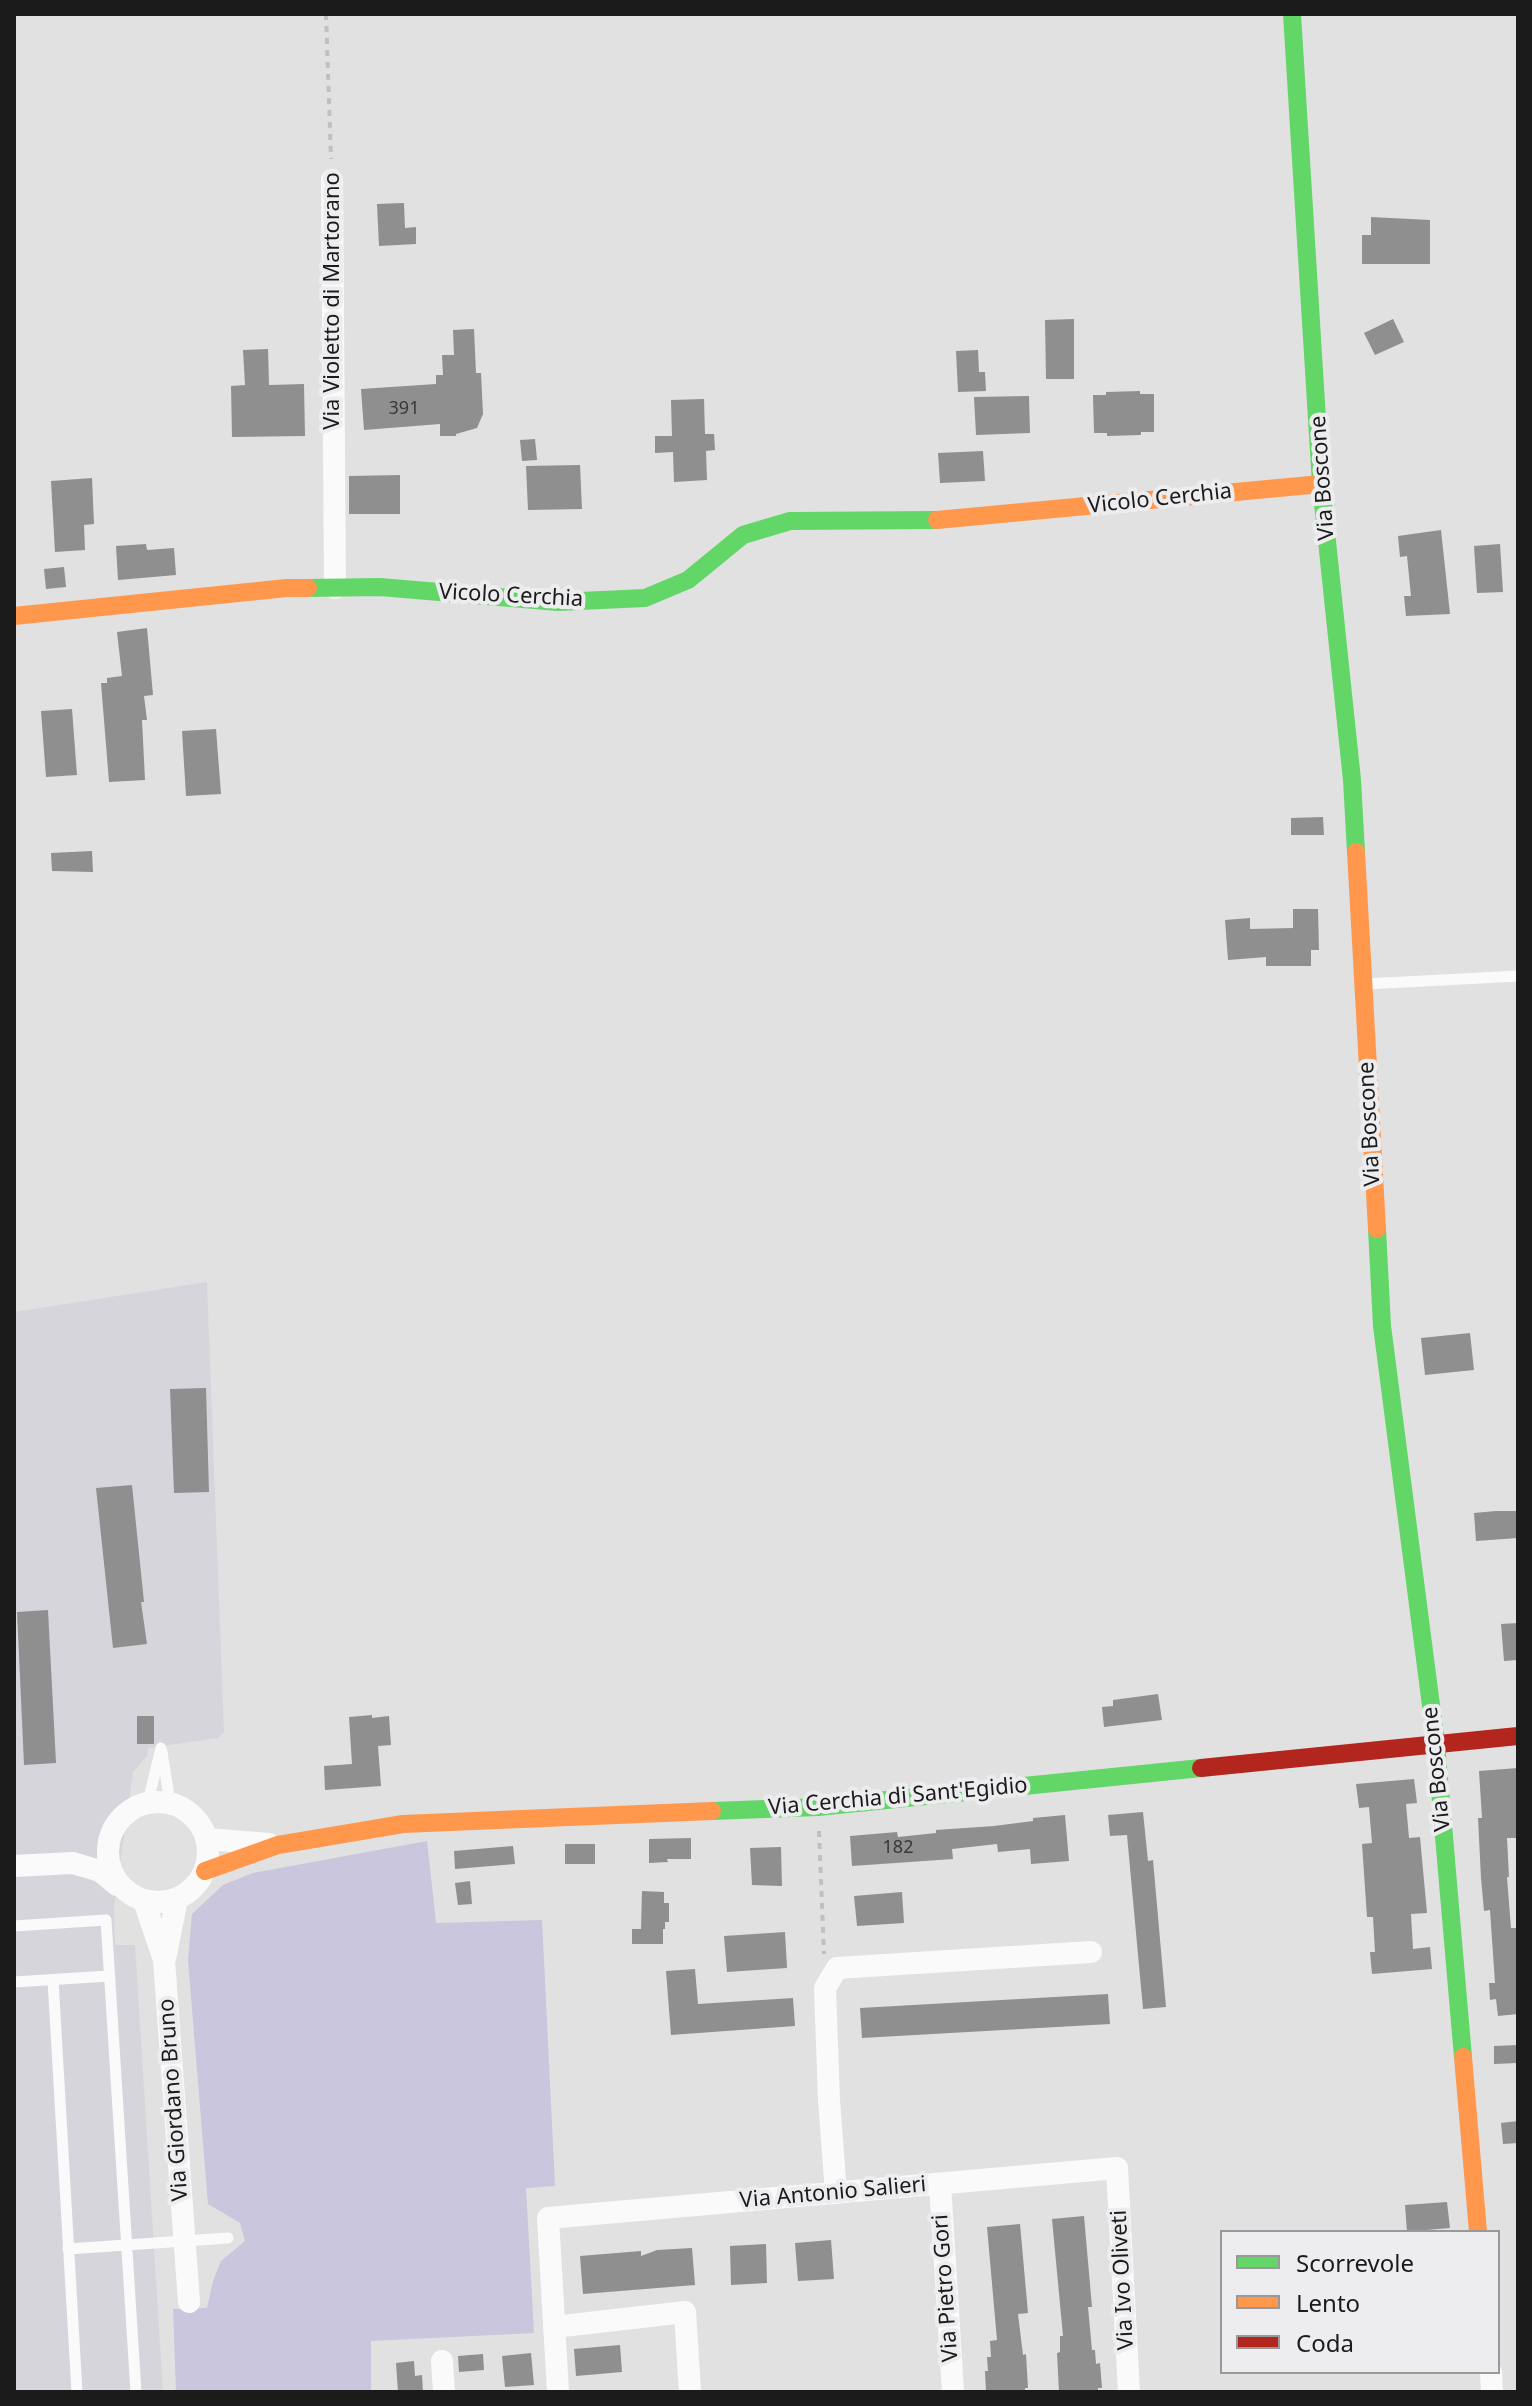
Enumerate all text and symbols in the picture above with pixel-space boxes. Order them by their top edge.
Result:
street label: Via Violetto di Martorano [320,172,346,430]
house number: 391 [389,398,419,420]
street label: Via Boscone [1305,415,1341,541]
street label: Vicolo Cerchia [1087,478,1233,520]
street label: Vicolo Cerchia [438,579,584,613]
street label: Via Boscone [1354,1061,1386,1187]
street label: Via Boscone [1417,1705,1457,1833]
street label: Via Cerchia di Sant'Egidio [767,1773,1029,1821]
house number: 182 [883,1837,913,1859]
street label: Via Giordano Bruno [154,1998,194,2202]
street label: Via Antonio Salieri [739,2172,927,2214]
street label: Via Ivo Oliveti [1106,2209,1140,2351]
street label: Via Pietro Gori [928,2213,964,2363]
legend [1220,2230,1500,2374]
text: Scorrevole [1296,2246,1414,2279]
text: Lento [1296,2286,1360,2319]
text: Coda [1296,2326,1354,2359]

